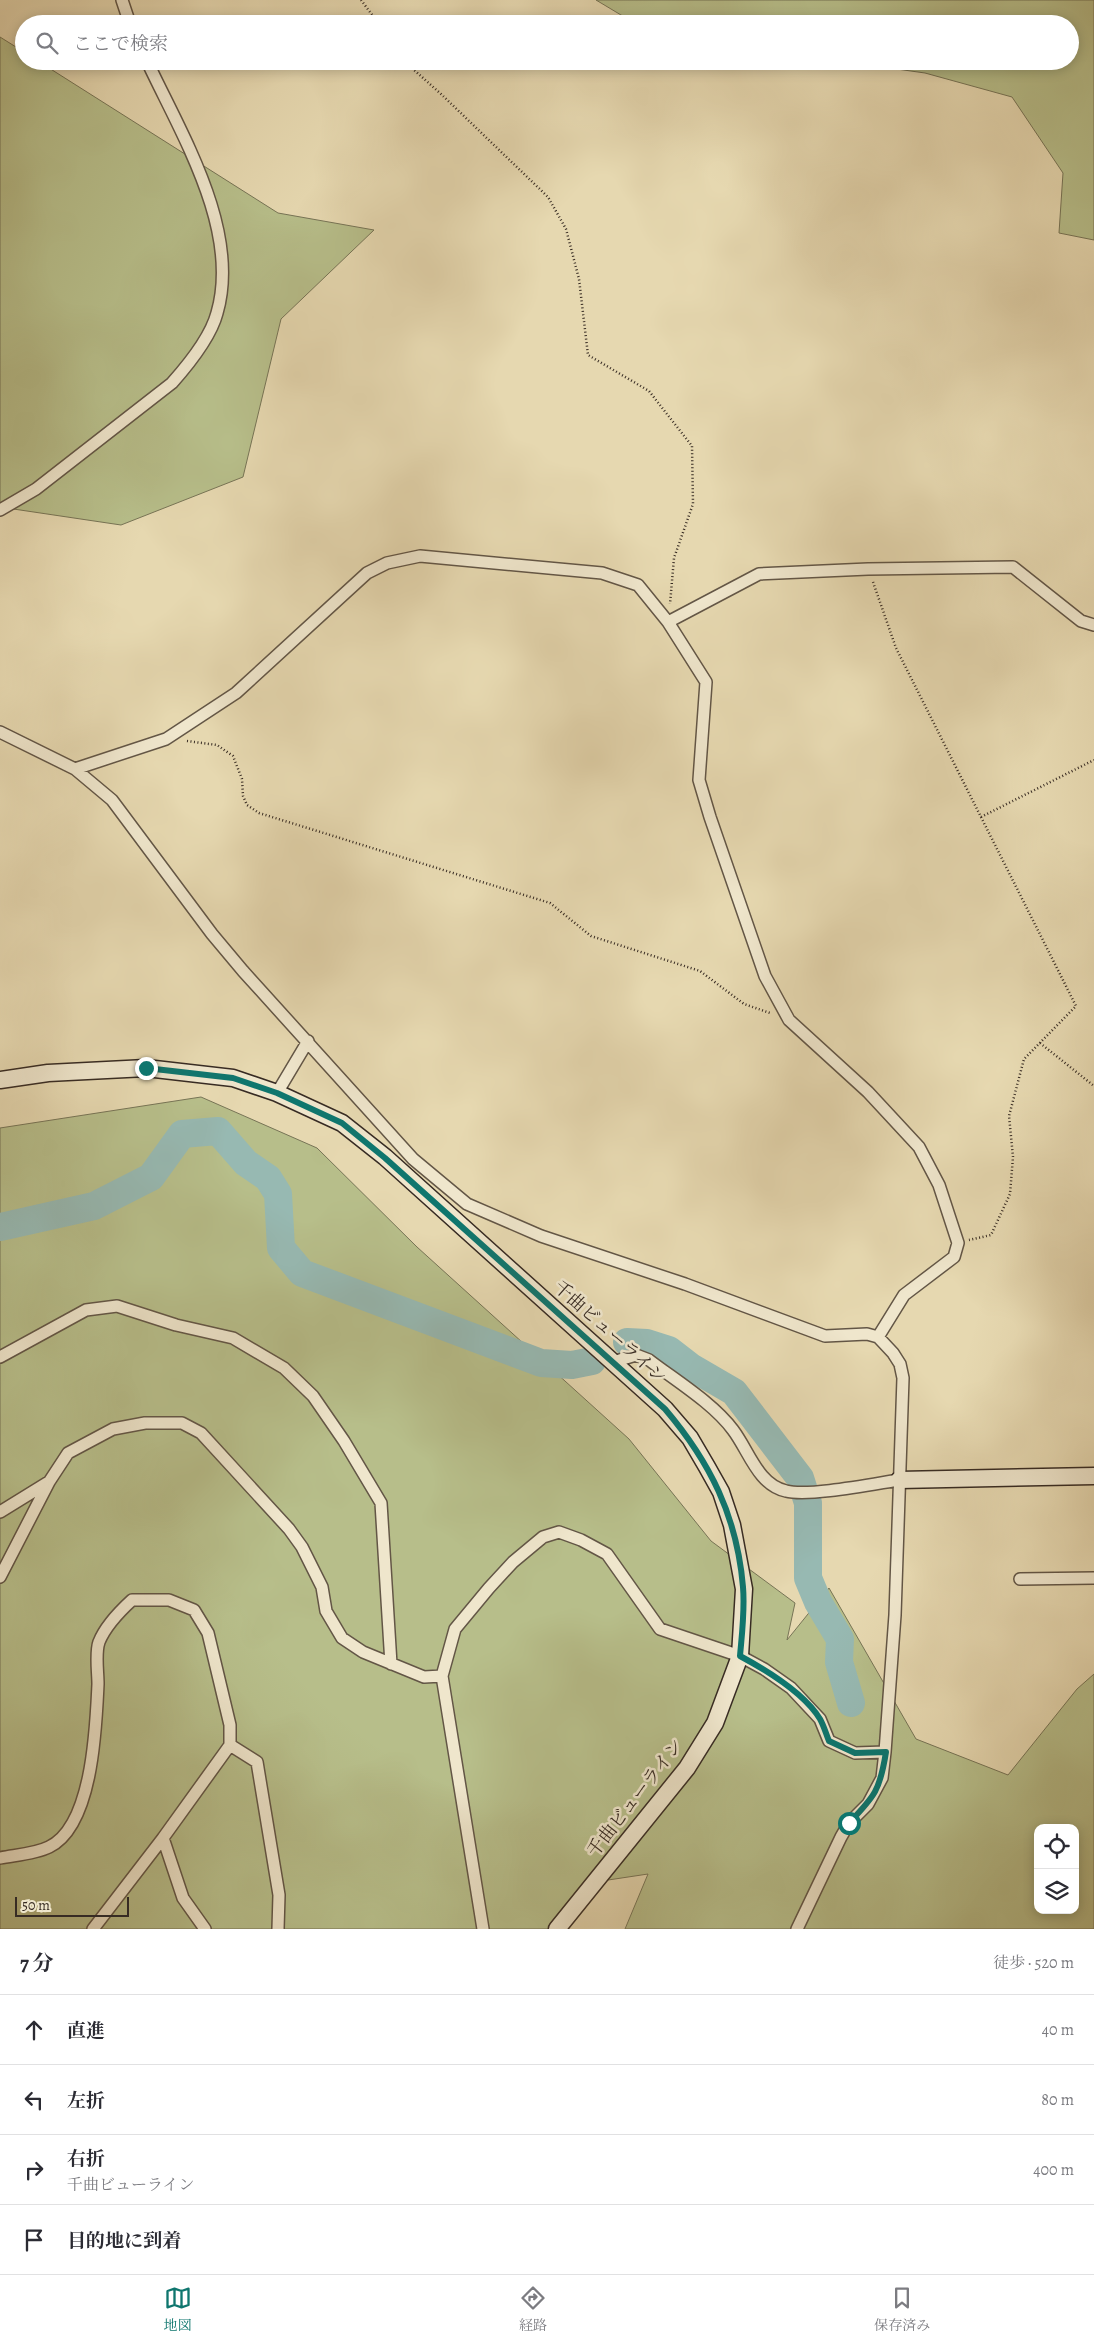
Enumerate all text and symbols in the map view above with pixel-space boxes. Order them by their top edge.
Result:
search box [15,15,1079,70]
icon: search [33,29,61,57]
text: ここで検索 [73,31,168,57]
route end [135,1057,158,1080]
street label: 千曲ビューライン [549,1275,671,1389]
street label: 千曲ビューライン [581,1734,689,1862]
route start [838,1812,861,1835]
map controls [1034,1824,1079,1914]
button: locate [1034,1824,1079,1869]
button: layers [1034,1869,1079,1914]
scale bar [15,1894,129,1917]
text: 50 m [22,1896,50,1915]
text: 7 分 [20,1949,54,1977]
text: 徒歩 · 520 m [993,1952,1074,1974]
icon: ahead [20,2016,48,2044]
text: 直進 [67,2018,105,2044]
text: 40 m [1042,2019,1074,2041]
icon: left [20,2086,48,2114]
text: 左折 [67,2088,105,2114]
text: 80 m [1041,2089,1074,2111]
text: 右折 [67,2146,105,2172]
icon: right [20,2156,48,2184]
text: 400 m [1033,2159,1074,2181]
text: 千曲ビューライン [67,2174,195,2196]
icon: arrive [20,2226,48,2254]
text: 目的地に到着 [67,2228,181,2254]
tab: 地図 [164,2284,192,2335]
tab: 経路 [519,2284,547,2335]
tab: 保存済み [874,2284,930,2335]

